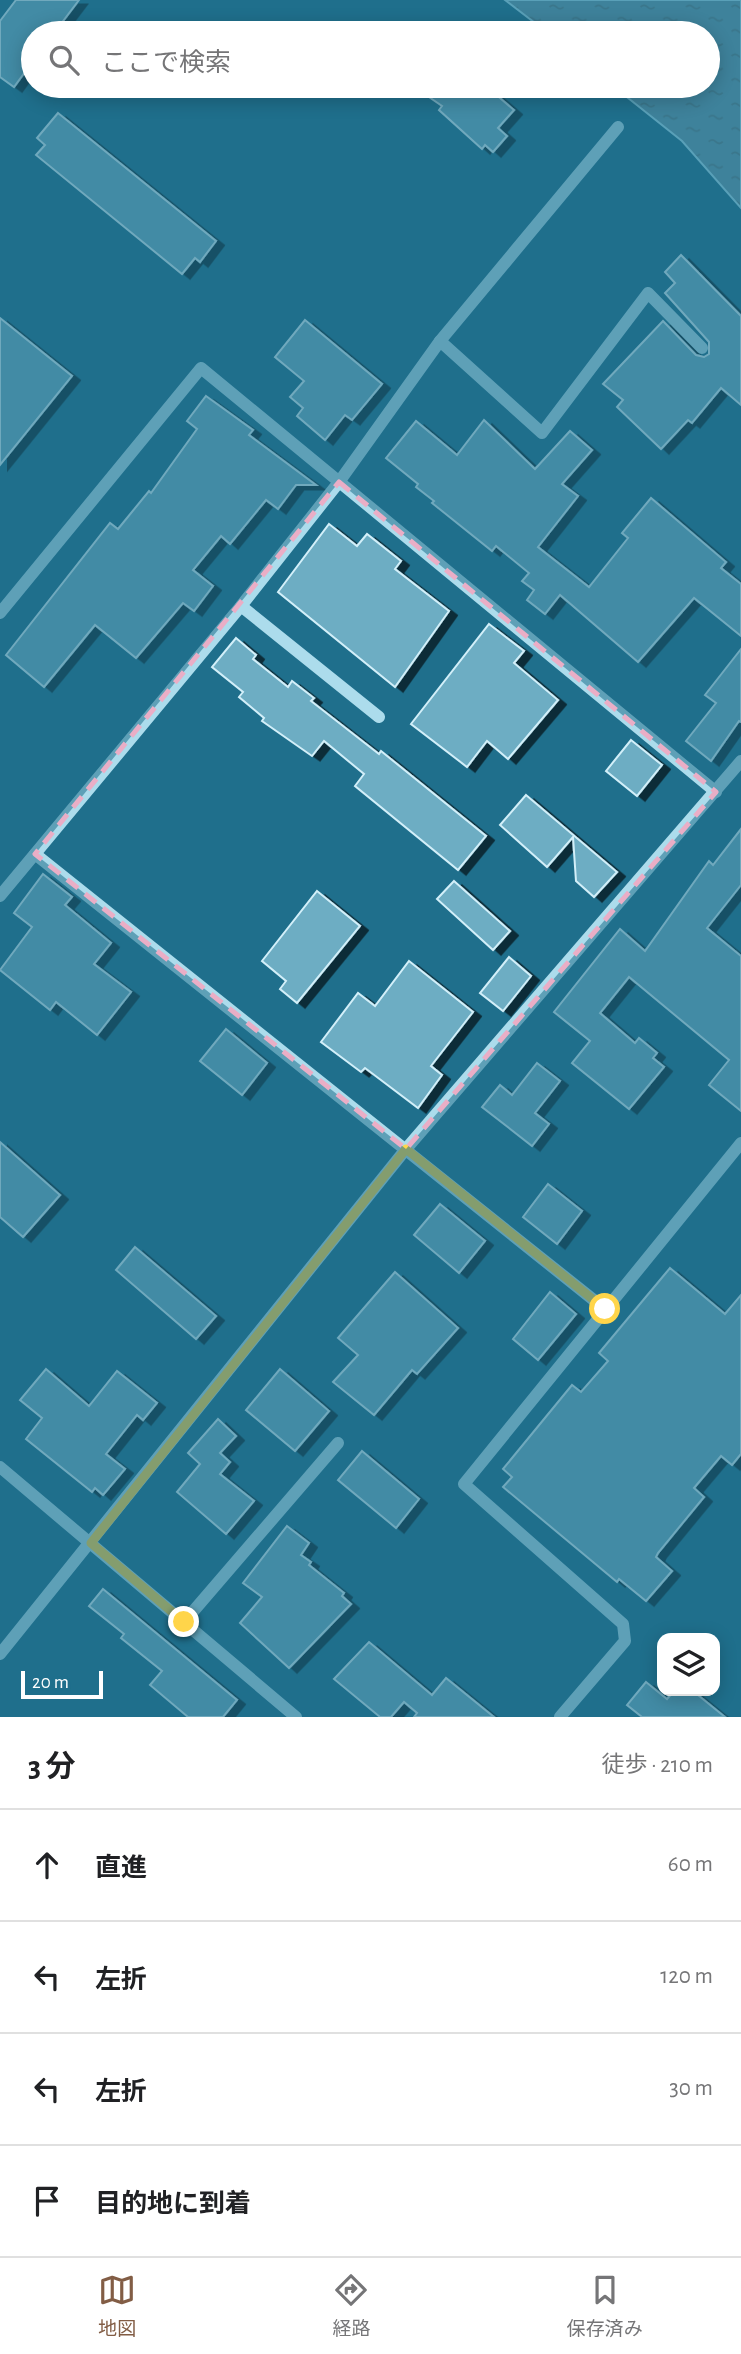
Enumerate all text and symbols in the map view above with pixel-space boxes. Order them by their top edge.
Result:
search box [21,21,720,98]
icon: search [45,41,83,79]
text: ここで検索 [101,50,231,76]
route start [589,1293,620,1324]
route end [168,1606,199,1637]
map controls [657,1633,720,1696]
button: layers [657,1633,720,1696]
scale bar [21,1668,103,1700]
text: 20 m [32,1673,69,1692]
text: 3 分 [28,1752,75,1782]
text: 徒歩 · 210 m [601,1754,713,1777]
icon: ahead [28,1846,66,1884]
text: 60 m [668,1853,713,1876]
text: 直進 [95,1855,147,1881]
icon: left [28,1958,66,1996]
text: 120 m [660,1965,713,1988]
text: 左折 [95,1967,147,1993]
icon: left [28,2070,66,2108]
text: 30 m [669,2077,713,2100]
text: 左折 [95,2079,147,2105]
icon: arrive [28,2182,66,2220]
text: 目的地に到着 [95,2191,251,2217]
tab: 地図 [98,2271,136,2341]
tab: 経路 [332,2271,371,2341]
tab: 保存済み [567,2271,643,2341]

